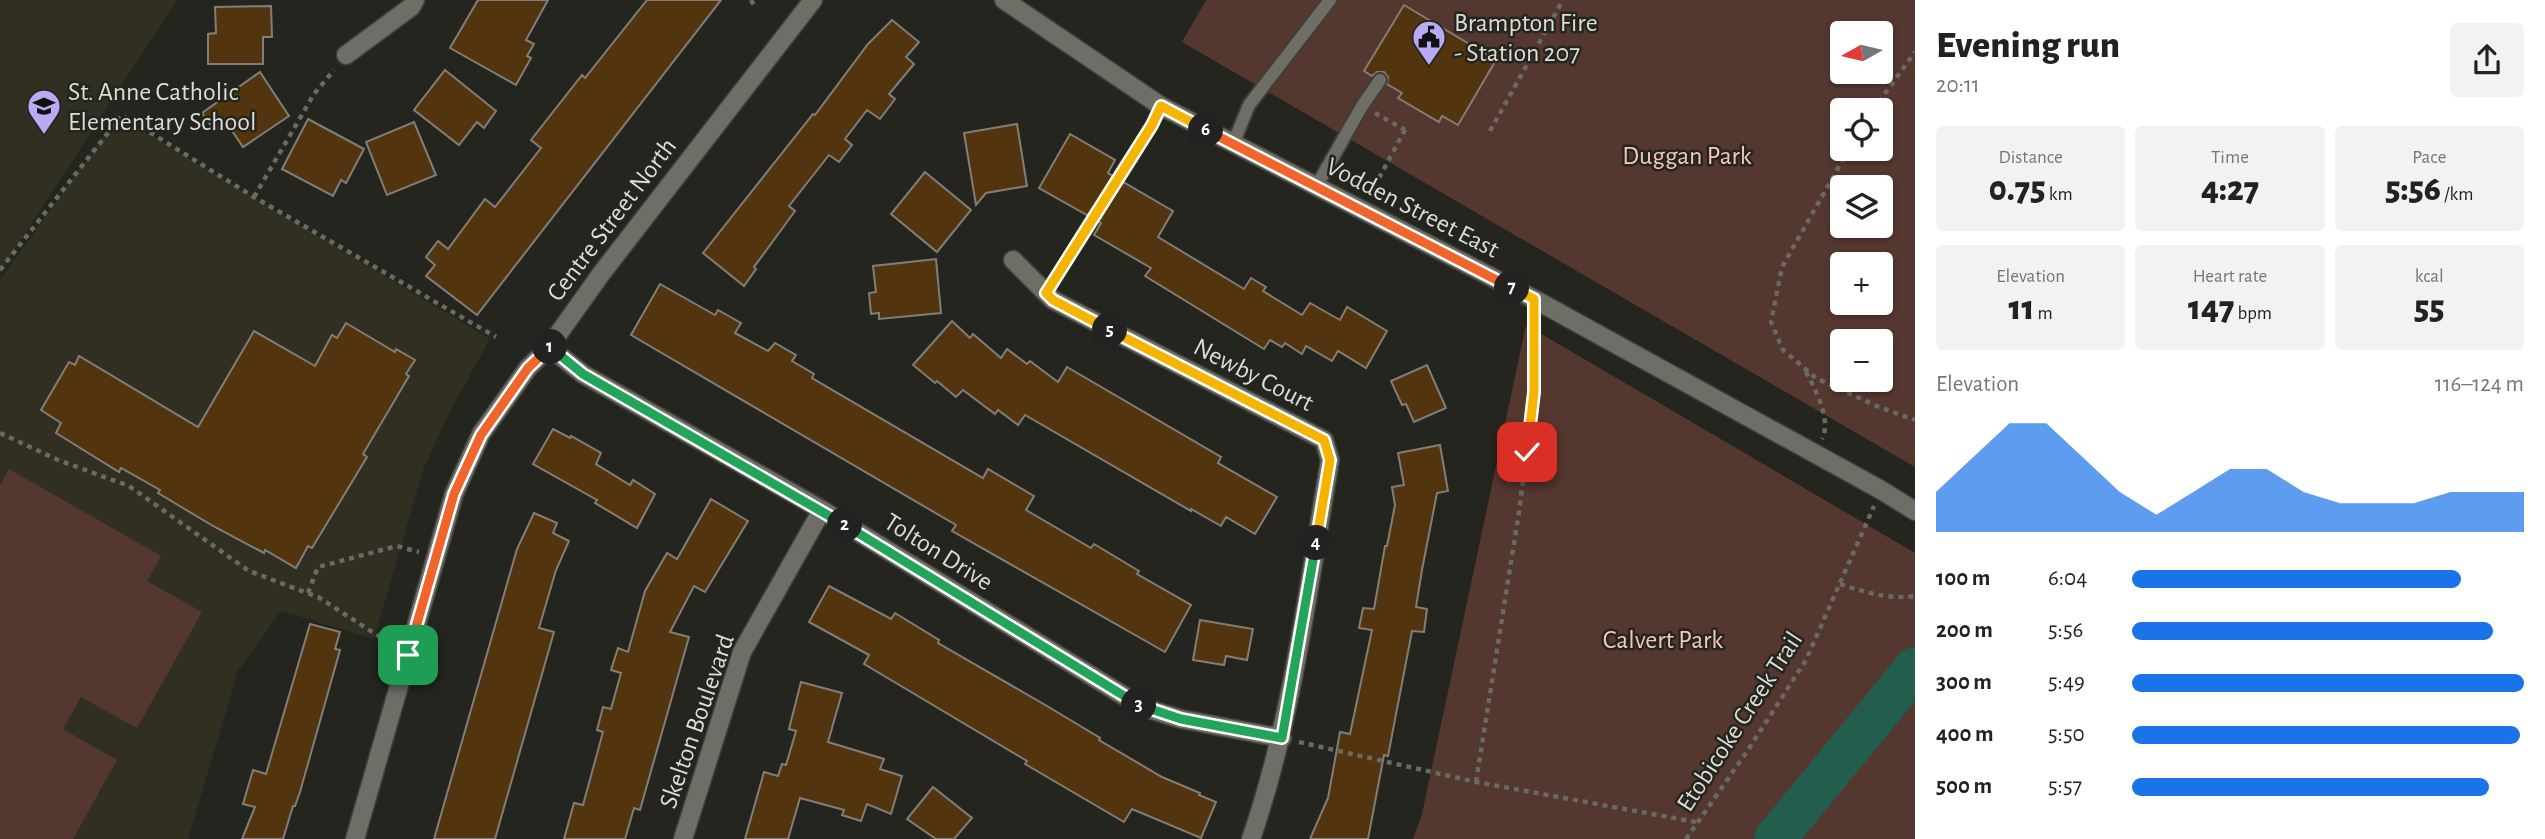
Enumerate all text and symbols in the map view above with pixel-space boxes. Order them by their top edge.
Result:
place label: Brampton Fire - Station 207 [1454,10,1598,66]
public building icon: Brampton Fire - Station 207 [1410,18,1448,67]
north arrow [1830,21,1894,84]
map controls [1830,21,1893,392]
button: share [2450,23,2524,97]
text: Evening run [1936,27,2120,65]
text: 20:11 [1936,74,1980,97]
place label: St. Anne Catholic Elementary School [68,79,257,135]
school or university icon: St. Anne Catholic Elementary School [25,87,63,136]
button: locate [1830,98,1893,161]
pin: 6 [1188,113,1224,148]
text: 6 [1201,120,1210,139]
street label: Centre Street North [542,133,681,306]
park label: Duggan Park [1622,143,1752,169]
text: Distance [1998,148,2063,167]
text: Time [2211,148,2249,167]
text: Pace [2412,148,2446,167]
street label: Vodden Street East [1322,153,1503,263]
text: 0.75 [1989,172,2046,207]
text: 4:27 [2201,172,2259,207]
text: 5:56 [2385,172,2441,207]
button: layers [1830,175,1893,238]
text: km [2046,185,2073,204]
text: /km [2441,185,2473,204]
button: + [1830,252,1893,315]
text: Elevation [1996,267,2065,286]
text: Heart rate [2193,267,2267,286]
text: kcal [2415,267,2444,286]
pin: 7 [1494,270,1530,306]
text: 7 [1507,278,1516,297]
text: 11 [2009,291,2034,326]
text: 147 [2188,291,2234,326]
text: 55 [2414,291,2445,326]
text: m [2034,304,2053,323]
text: bpm [2234,304,2272,323]
pin: 5 [1092,312,1128,348]
text: 5 [1105,320,1114,339]
button: − [1830,329,1893,392]
pin: 1 [532,330,568,364]
street label: Newby Court [1189,334,1318,416]
text: 1 [546,337,553,356]
text: Elevation [1936,373,2019,396]
text: 116–124 m [2435,373,2524,396]
pin [1497,422,1557,482]
icon: check [1508,433,1546,471]
pin: 2 [828,508,862,542]
street label: Tolton Drive [880,508,997,595]
text: 2 [840,515,849,534]
pin: 4 [1298,526,1334,560]
text: 4 [1311,533,1320,552]
text: 100 m [1936,567,1990,590]
text: 6:04 [2048,567,2087,590]
text: 200 m [1936,619,1993,642]
text: 5:56 [2048,619,2083,642]
pin [378,625,438,685]
park label: Calvert Park [1603,627,1723,653]
street label: Etobicoke Creek Trail [1672,627,1807,816]
street label: Skelton Boulevard [655,631,739,812]
icon: arrive [389,636,427,674]
text: 300 m [1936,671,1992,694]
text: 5:49 [2048,671,2085,694]
pin: 3 [1122,688,1156,722]
text: 3 [1134,695,1143,714]
text: 400 m [1936,723,1994,746]
text: 5:50 [2048,723,2085,746]
text: 500 m [1936,775,1992,798]
text: 5:57 [2048,775,2082,798]

